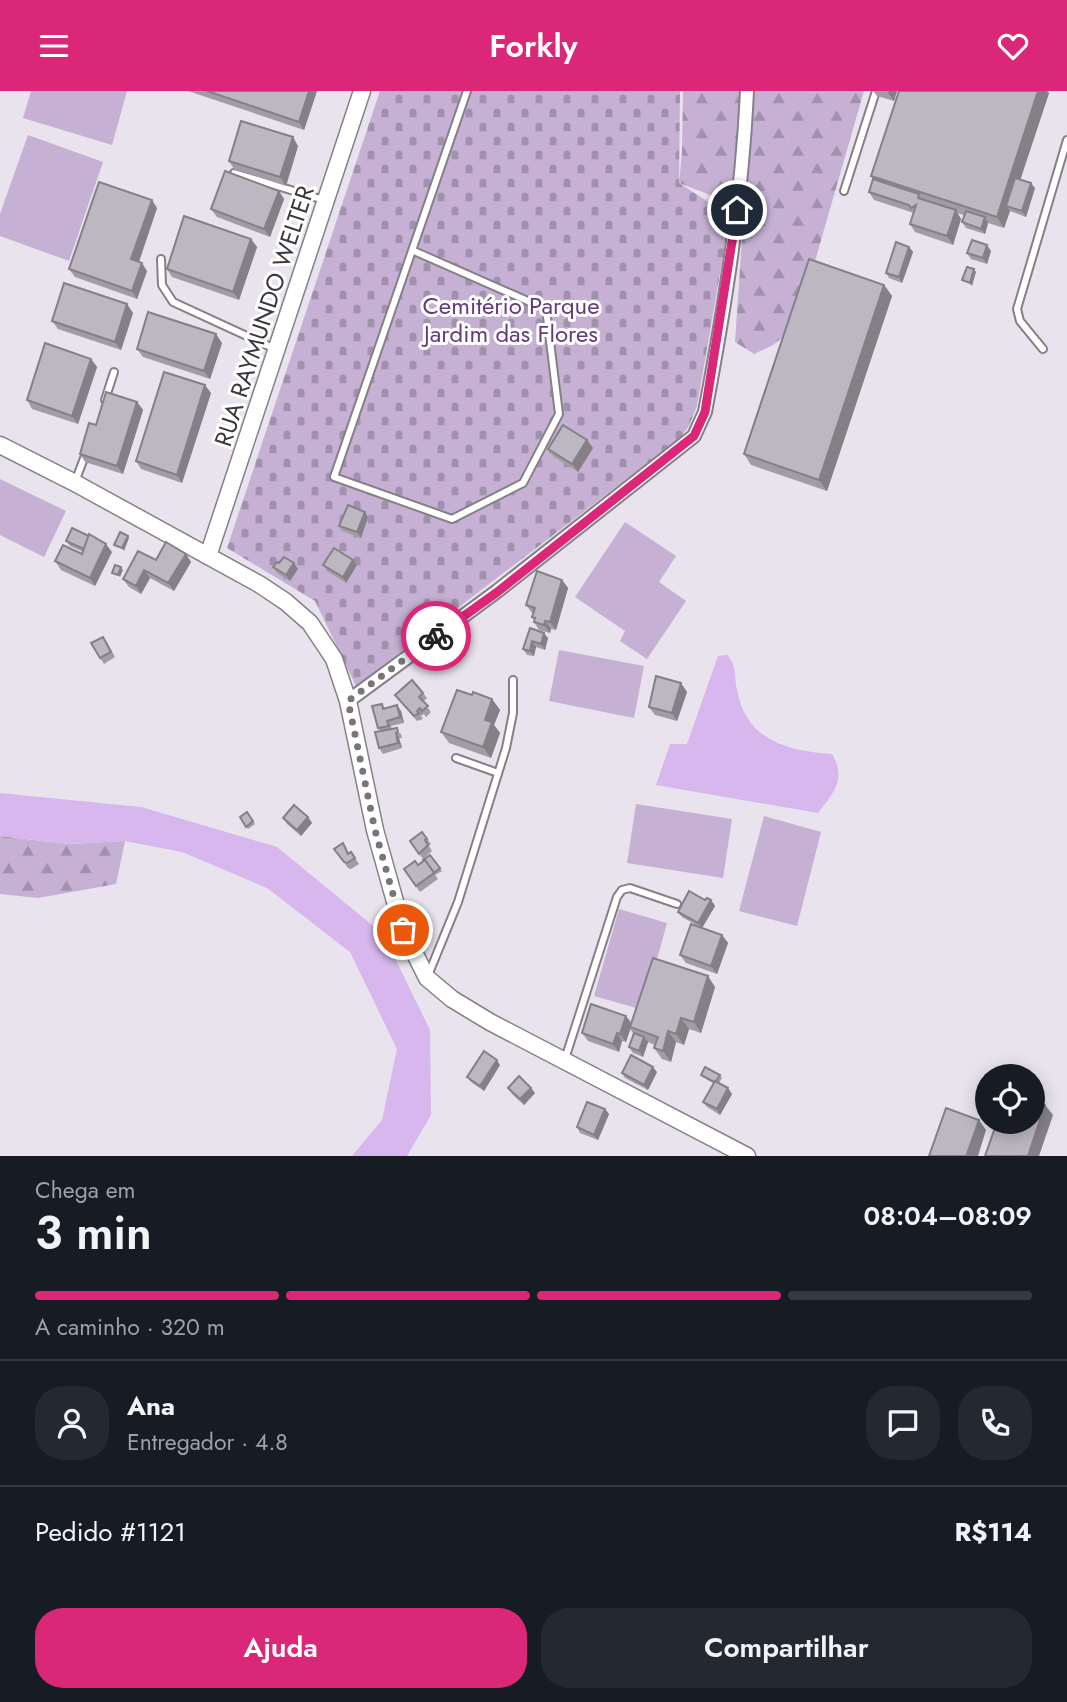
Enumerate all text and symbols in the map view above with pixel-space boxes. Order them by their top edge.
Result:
text: Forkly [489,23,578,69]
icon: menu [35,27,73,65]
icon: heart [994,27,1032,65]
pin [707,180,767,240]
street label: RUA RAYMUNDO WELTER [205,181,323,451]
icon: home [718,191,756,229]
park label: Cemitério Parque Jardim das Flores [421,288,600,351]
courier [401,601,471,671]
icon: bike [417,617,455,655]
pin [373,900,433,960]
icon: bag [384,911,422,949]
map controls [975,1064,1045,1134]
button: locate [975,1064,1045,1134]
text: Chega em [35,1173,136,1207]
text: 08:04–08:09 [864,1197,1032,1235]
text: 3 min [35,1200,152,1266]
text: A caminho · 320 m [35,1310,225,1344]
button: person [35,1386,109,1460]
button: chat [866,1386,940,1460]
button: phone [958,1386,1032,1460]
text: Ana [127,1387,175,1425]
text: Entregador · 4.8 [127,1425,288,1459]
text: Pedido #1121 [35,1513,186,1551]
text: R$114 [954,1513,1032,1551]
button: Ajuda [35,1608,527,1688]
button: Compartilhar [541,1608,1032,1688]

